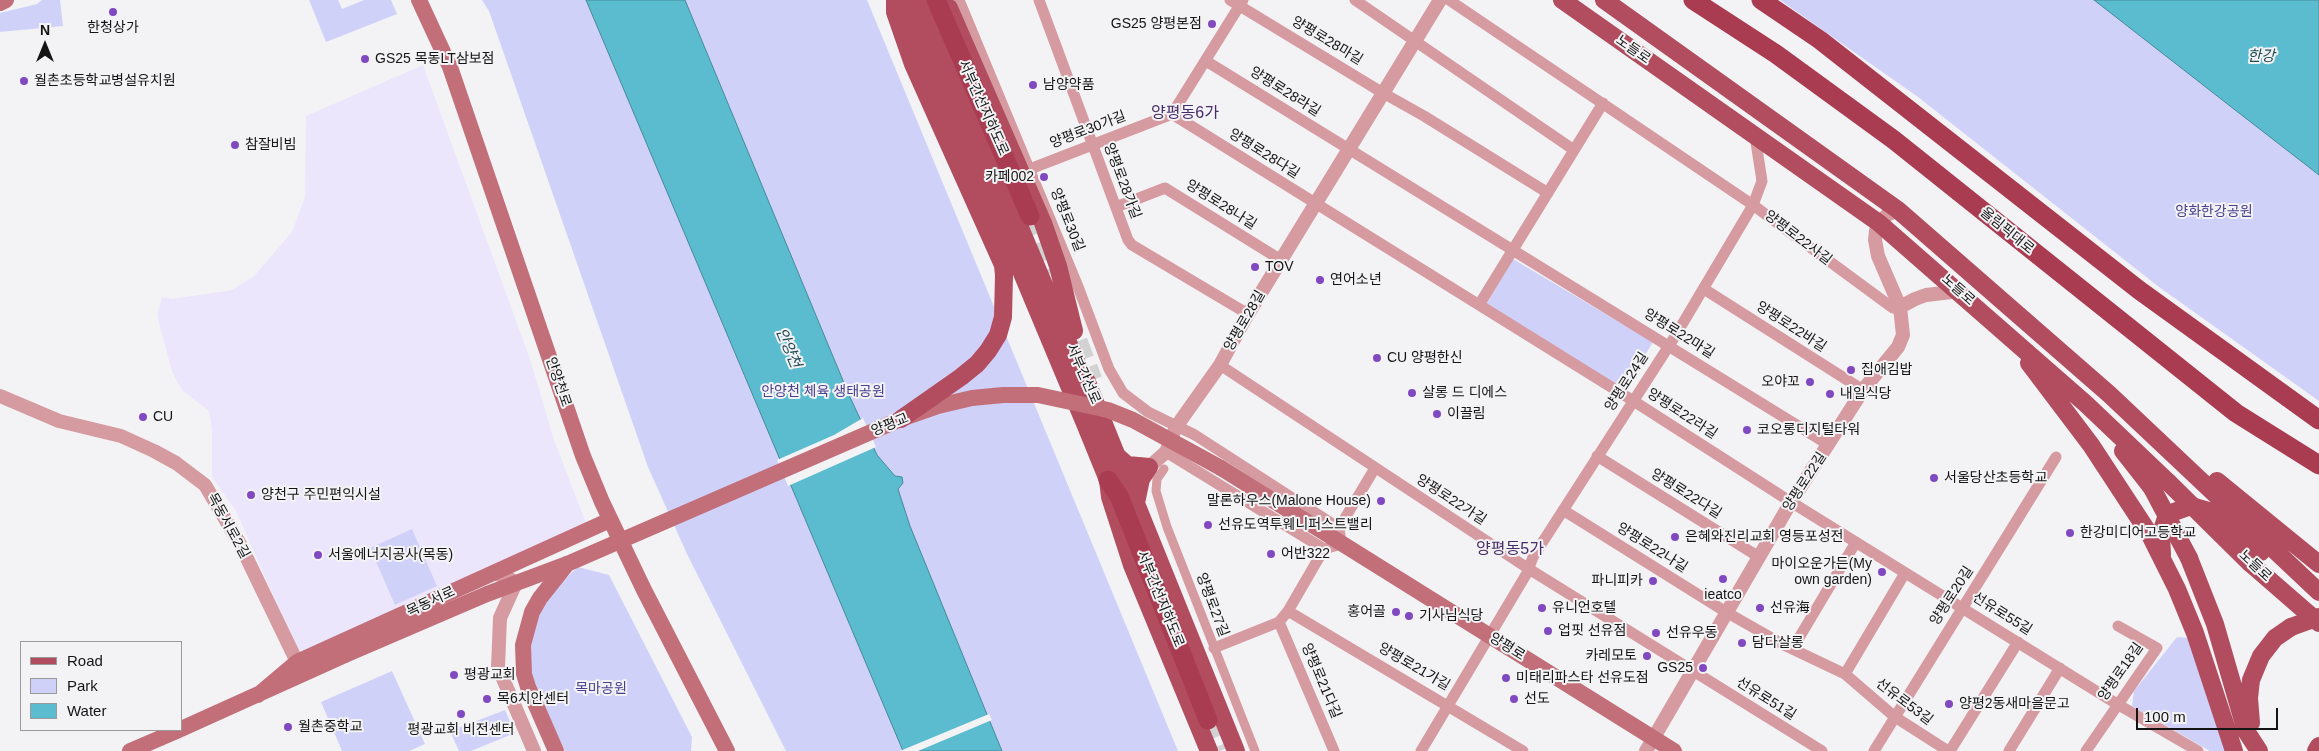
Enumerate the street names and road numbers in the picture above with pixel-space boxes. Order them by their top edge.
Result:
street label: 양평로28마길 [1288,13,1366,69]
street label: 노들로 [1612,32,1654,68]
street label: 서부간선지하도로 [954,58,1012,158]
street label: 양평로28라길 [1247,64,1323,120]
street label: 양평로30가길 [1048,108,1128,152]
street label: 양평로28다길 [1226,126,1302,182]
street label: 양평로28가길 [1100,141,1144,221]
street label: 양평로28나길 [1183,177,1259,233]
street label: 양평로30길 [1047,186,1087,254]
street label: 올림픽대로 [1977,204,2037,258]
street label: 양평로22사길 [1761,207,1835,269]
street label: 노들로 [1938,271,1978,309]
street label: 양평로28길 [1221,288,1269,354]
street label: 양평로22바길 [1753,298,1829,356]
street label: 양평로22마길 [1641,306,1717,362]
street label: 서부간선로 [1062,341,1104,407]
street label: 양평로24길 [1602,349,1652,415]
street label: 안양천로 [542,355,574,409]
street label: 양평로22라길 [1644,385,1720,443]
street label: 양평교 [869,410,911,440]
street label: 양평로22길 [1780,449,1830,515]
street label: 양평로22다길 [1648,466,1724,522]
street label: 양평로22가길 [1413,471,1489,529]
street label: 목동서로2길 [203,490,253,562]
street label: 양평로22나길 [1614,520,1690,576]
street label: 노들로 [2235,547,2275,585]
street label: 서부간선지하도로 [1133,548,1187,650]
street label: 양평로20길 [1927,563,1977,629]
street label: 양평로27길 [1192,571,1232,639]
street label: 목동서로 [404,584,458,620]
street label: 선유로55길 [1969,589,2035,639]
street label: 양평로 [1486,630,1528,664]
street label: 양평로21가길 [1375,640,1453,694]
street label: 양평로18길 [2095,640,2147,704]
street label: 양평로21다길 [1298,641,1344,721]
street label: 선유로51길 [1733,674,1799,724]
street label: 선유로53길 [1872,675,1936,729]

